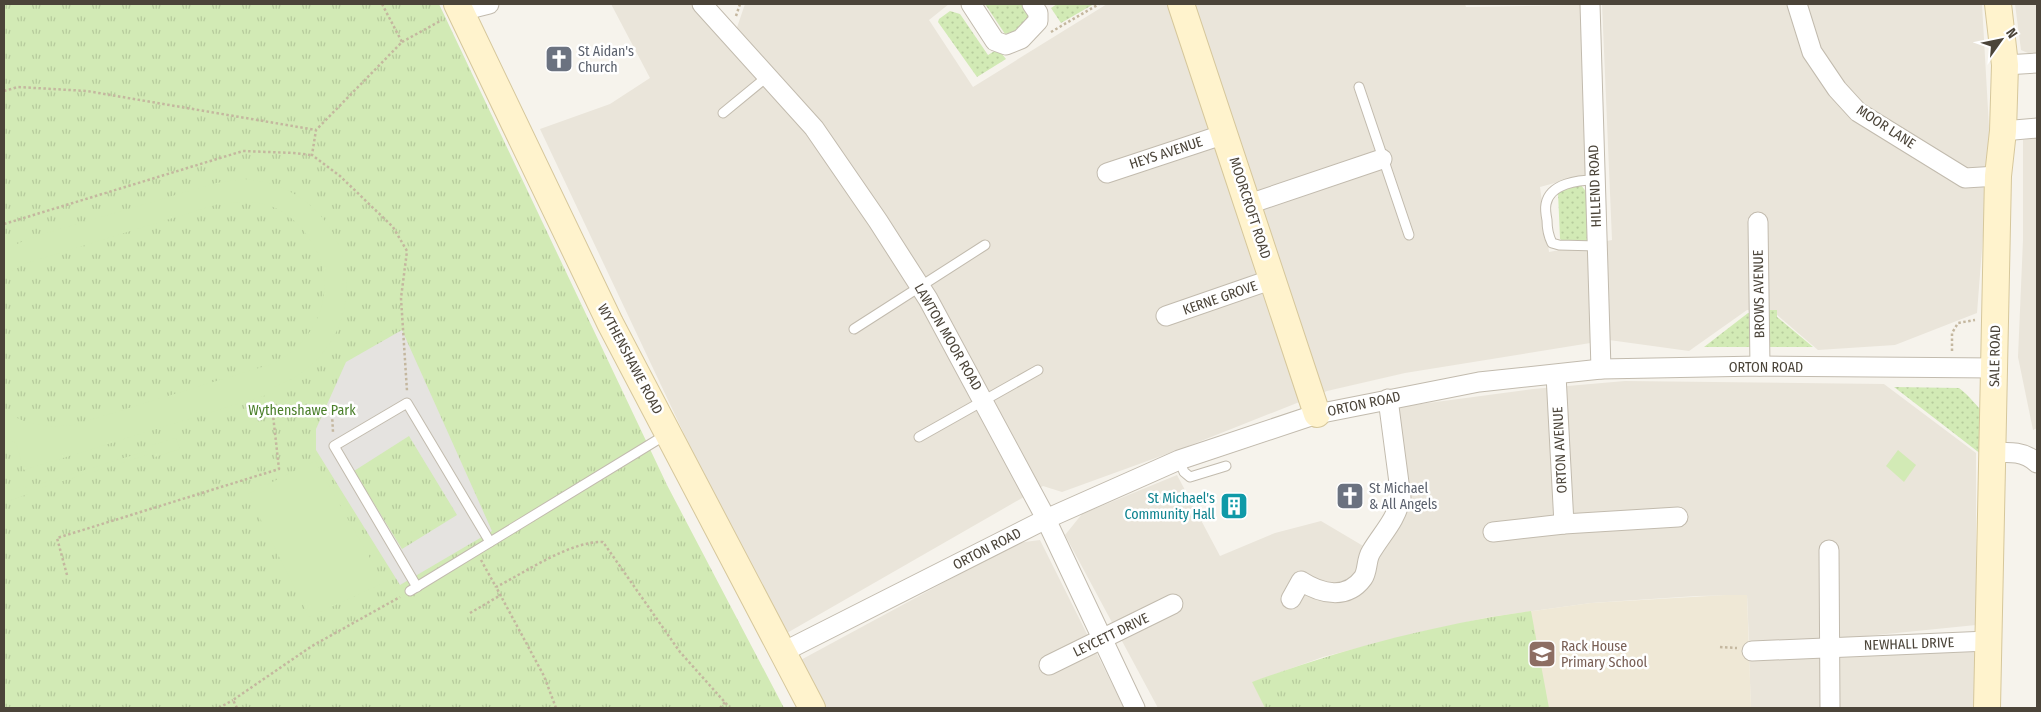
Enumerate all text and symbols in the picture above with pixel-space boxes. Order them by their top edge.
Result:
north arrow [1976,15,2026,65]
text: N [2002,25,2021,41]
place label: St Aidan's Church [578,43,634,76]
church icon: St Aidan's Church [544,44,574,74]
street label: MOOR LANE [1853,102,1919,153]
street label: HEYS AVENUE [1127,133,1205,173]
street label: HILLEND ROAD [1585,144,1605,228]
street label: MOORCROFT ROAD [1226,155,1274,261]
street label: BROWS AVENUE [1750,249,1768,338]
street label: KERNE GROVE [1180,277,1260,319]
street label: LAWTON MOOR ROAD [910,281,986,393]
street label: WYTHENSHAWE ROAD [594,301,666,417]
street label: SALE ROAD [1986,325,2004,387]
street label: ORTON ROAD [1729,359,1803,376]
street label: ORTON ROAD [1326,388,1402,420]
park label: Wythenshawe Park [248,402,356,419]
street label: ORTON AVENUE [1549,406,1571,494]
place label: St Michael & All Angels [1369,480,1437,513]
church icon: St Michael & All Angels [1335,481,1365,511]
place label: St Michael's Community Hall [1124,490,1215,523]
building icon: St Michael's Community Hall [1219,491,1249,521]
street label: ORTON ROAD [950,525,1024,573]
street label: LEYCETT DRIVE [1070,609,1152,661]
street label: NEWHALL DRIVE [1864,634,1955,654]
place label: Rack House Primary School [1561,638,1648,671]
school or university icon: Rack House Primary School [1527,639,1557,669]

